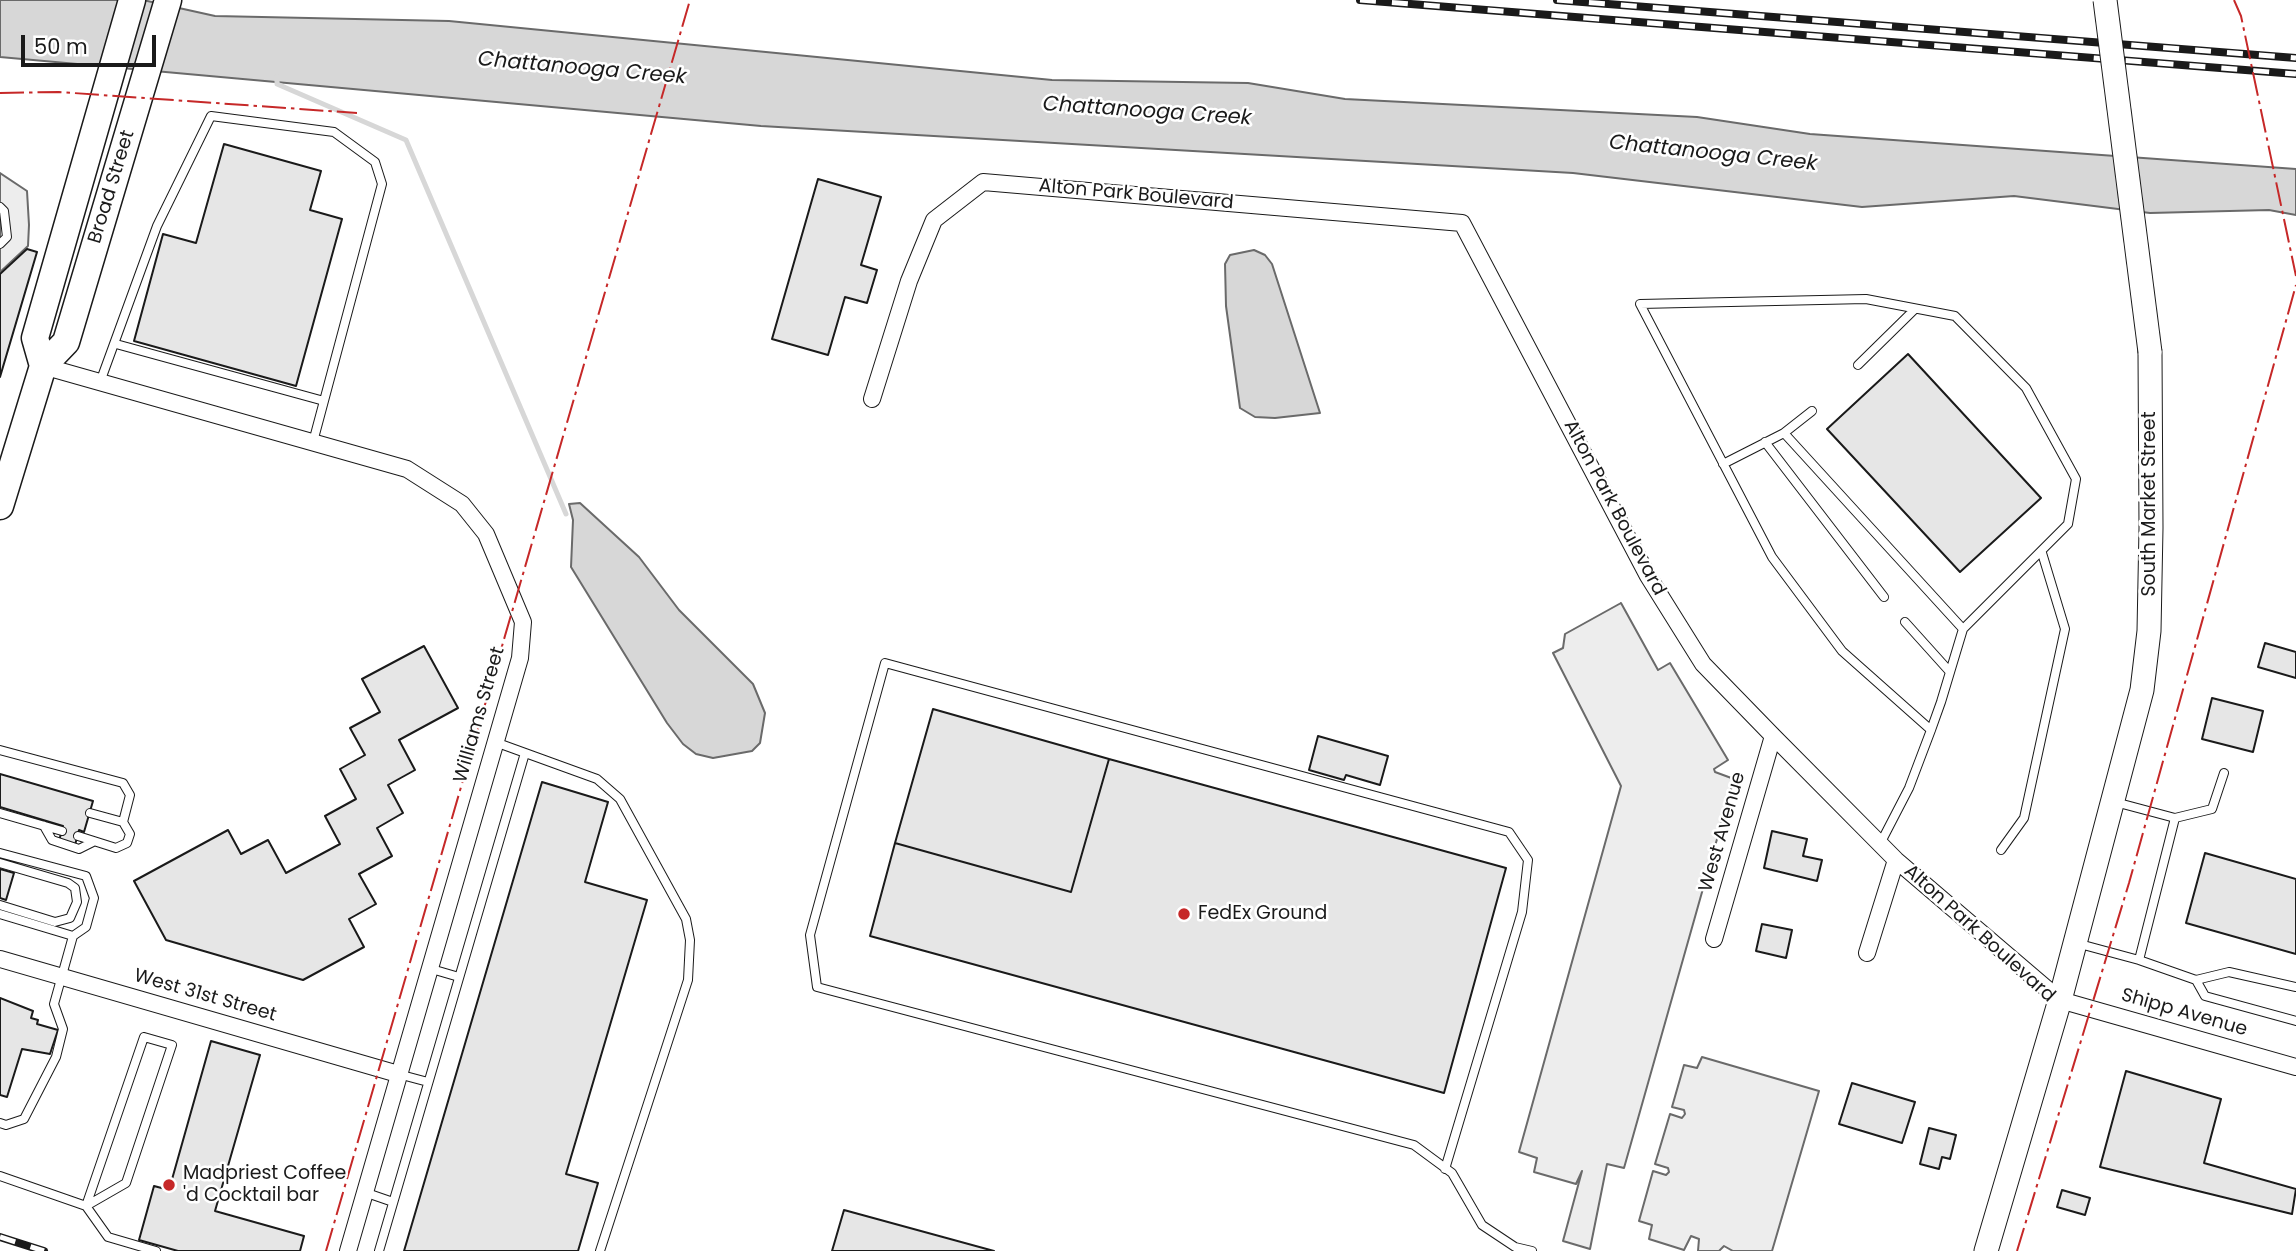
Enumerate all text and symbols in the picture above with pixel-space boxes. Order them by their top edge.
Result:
scale bar [24,21,159,65]
text: 50 m [34,32,88,61]
water label: Chattanooga Creek [477,47,687,91]
water label: Chattanooga Creek [1042,92,1252,132]
street label: Broad Street [84,128,140,246]
water label: Chattanooga Creek [1608,131,1818,177]
street label: Alton Park Boulevard [1038,175,1234,215]
street label: South Market Street [2139,411,2161,597]
street label: Alton Park Boulevard [1558,416,1670,600]
street label: Williams Street [450,644,510,786]
street label: West Avenue [1695,769,1751,895]
street label: Alton Park Boulevard [1899,860,2059,1008]
place label: FedEx Ground [1198,903,1327,925]
marker: FedEx Ground [1176,906,1192,922]
street label: West 31st Street [131,965,279,1027]
street label: Shipp Avenue [2118,984,2250,1042]
place label: Madpriest Coffee 'd Cocktail bar [183,1163,346,1207]
marker: Madpriest Coffee 'd Cocktail bar [161,1177,177,1193]

